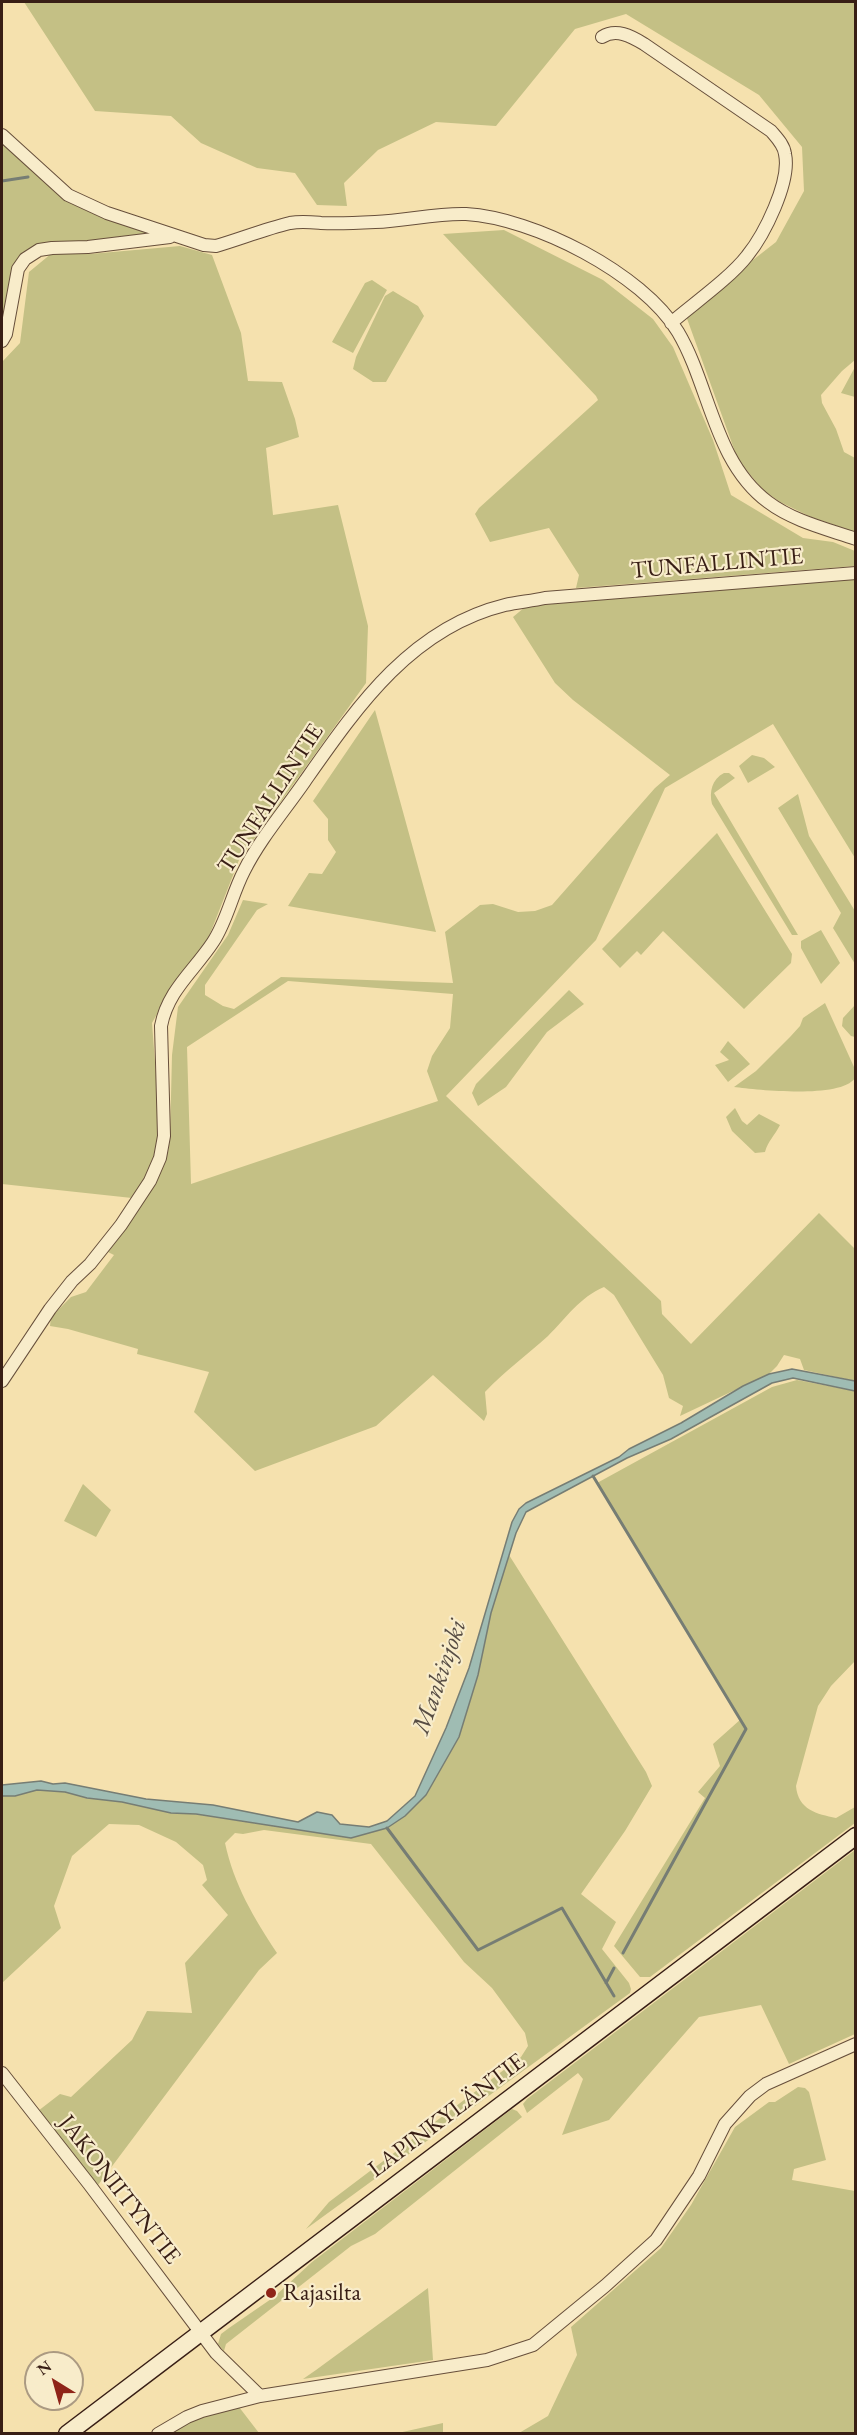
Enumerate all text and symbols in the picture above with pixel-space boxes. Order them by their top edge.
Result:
street label: TUNFALLINTIE [630,542,804,586]
street label: TUNFALLINTIE [212,719,330,879]
water label: Mankinjoki [406,1616,474,1738]
street label: LAPINKYLÄNTIE [363,2048,531,2184]
street label: JAKONIITYNTIE [52,2110,186,2270]
place label: Rajasilta [283,2279,361,2307]
marker: Rajasilta [264,2286,278,2300]
north arrow [24,2351,84,2411]
text: N [33,2356,56,2380]

